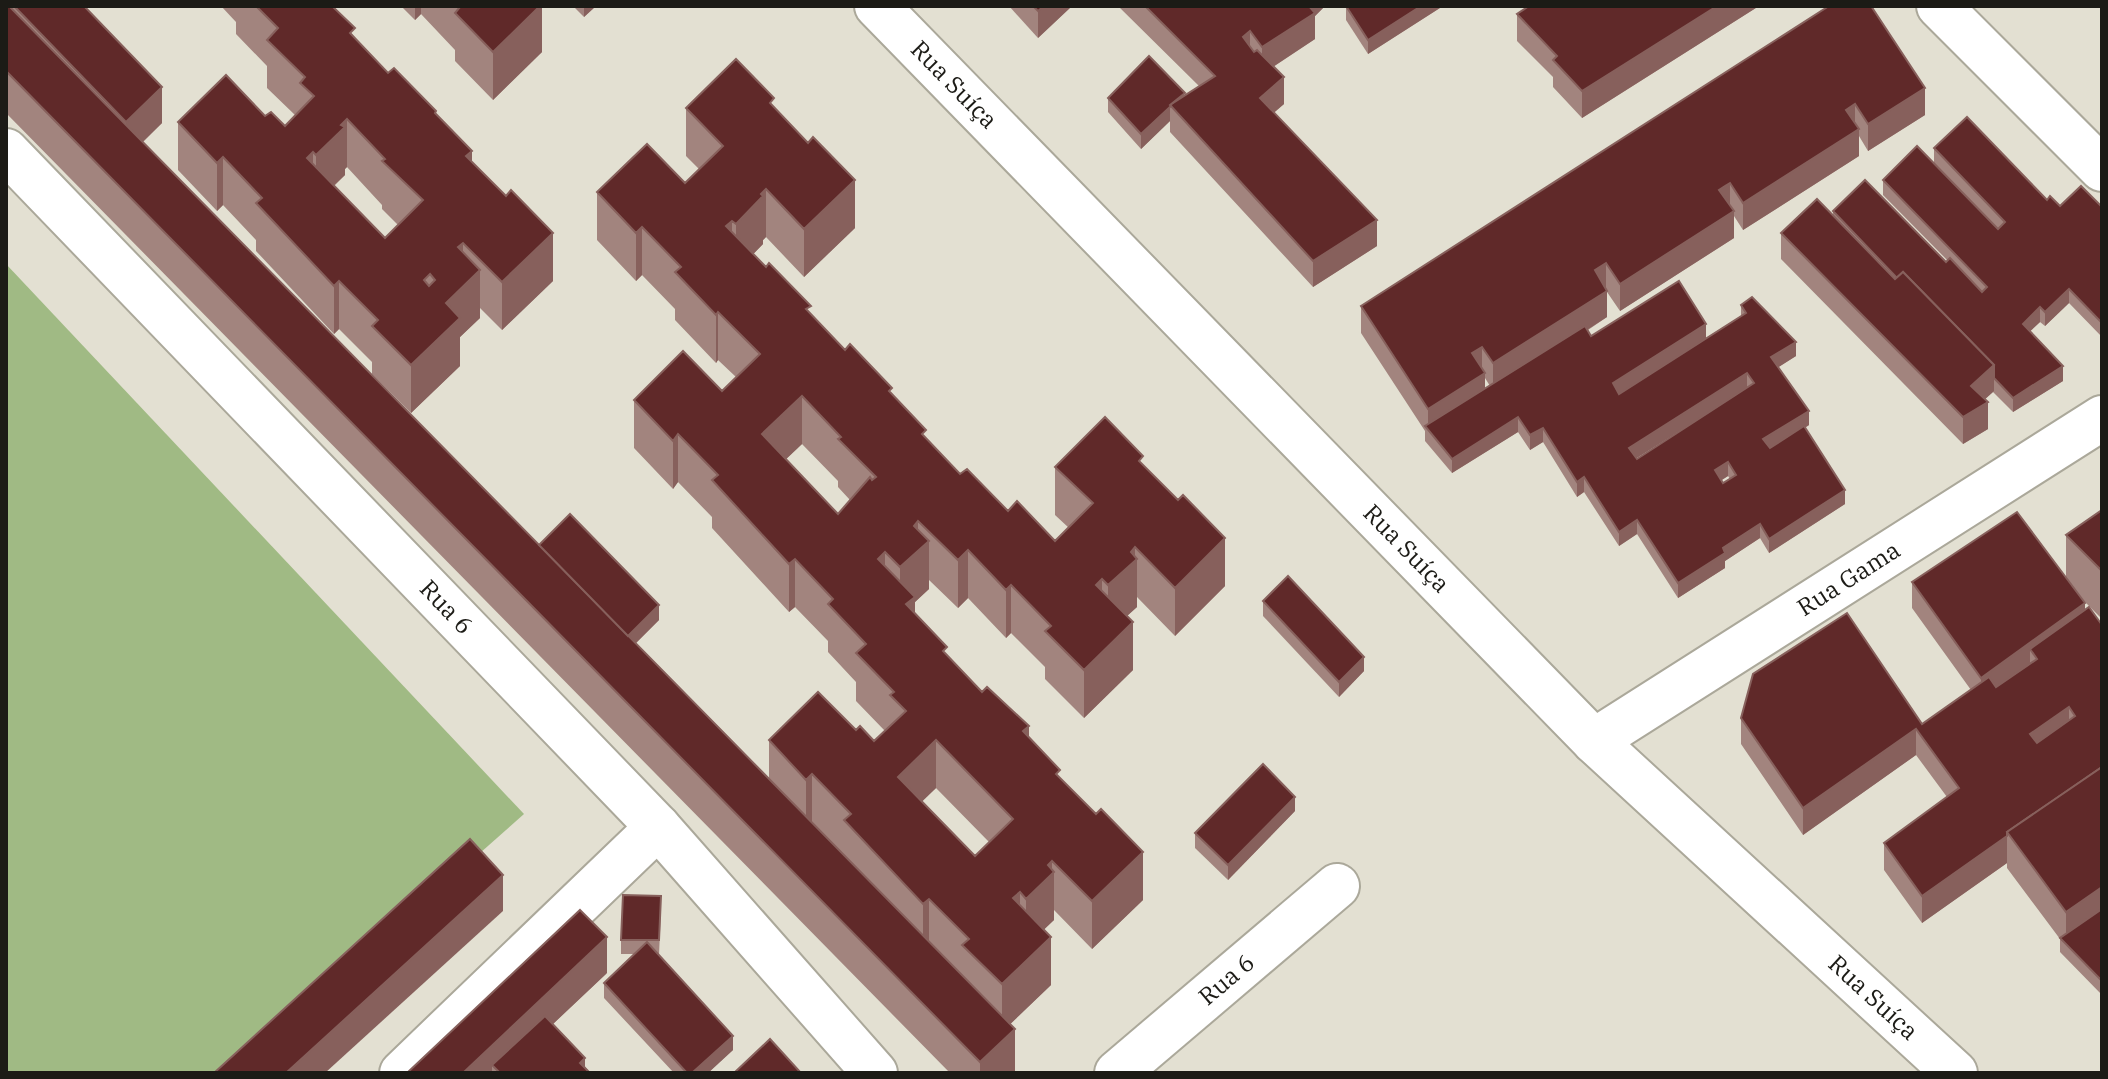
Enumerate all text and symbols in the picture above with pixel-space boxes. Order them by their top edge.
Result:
street label: Rua Suíça [904,33,1005,135]
street label: Rua Suíça [1357,497,1457,599]
street label: Rua Gama [1791,533,1906,623]
street label: Rua 6 [413,573,481,641]
street label: Rua 6 [1191,946,1261,1012]
street label: Rua Suíça [1822,947,1926,1046]

